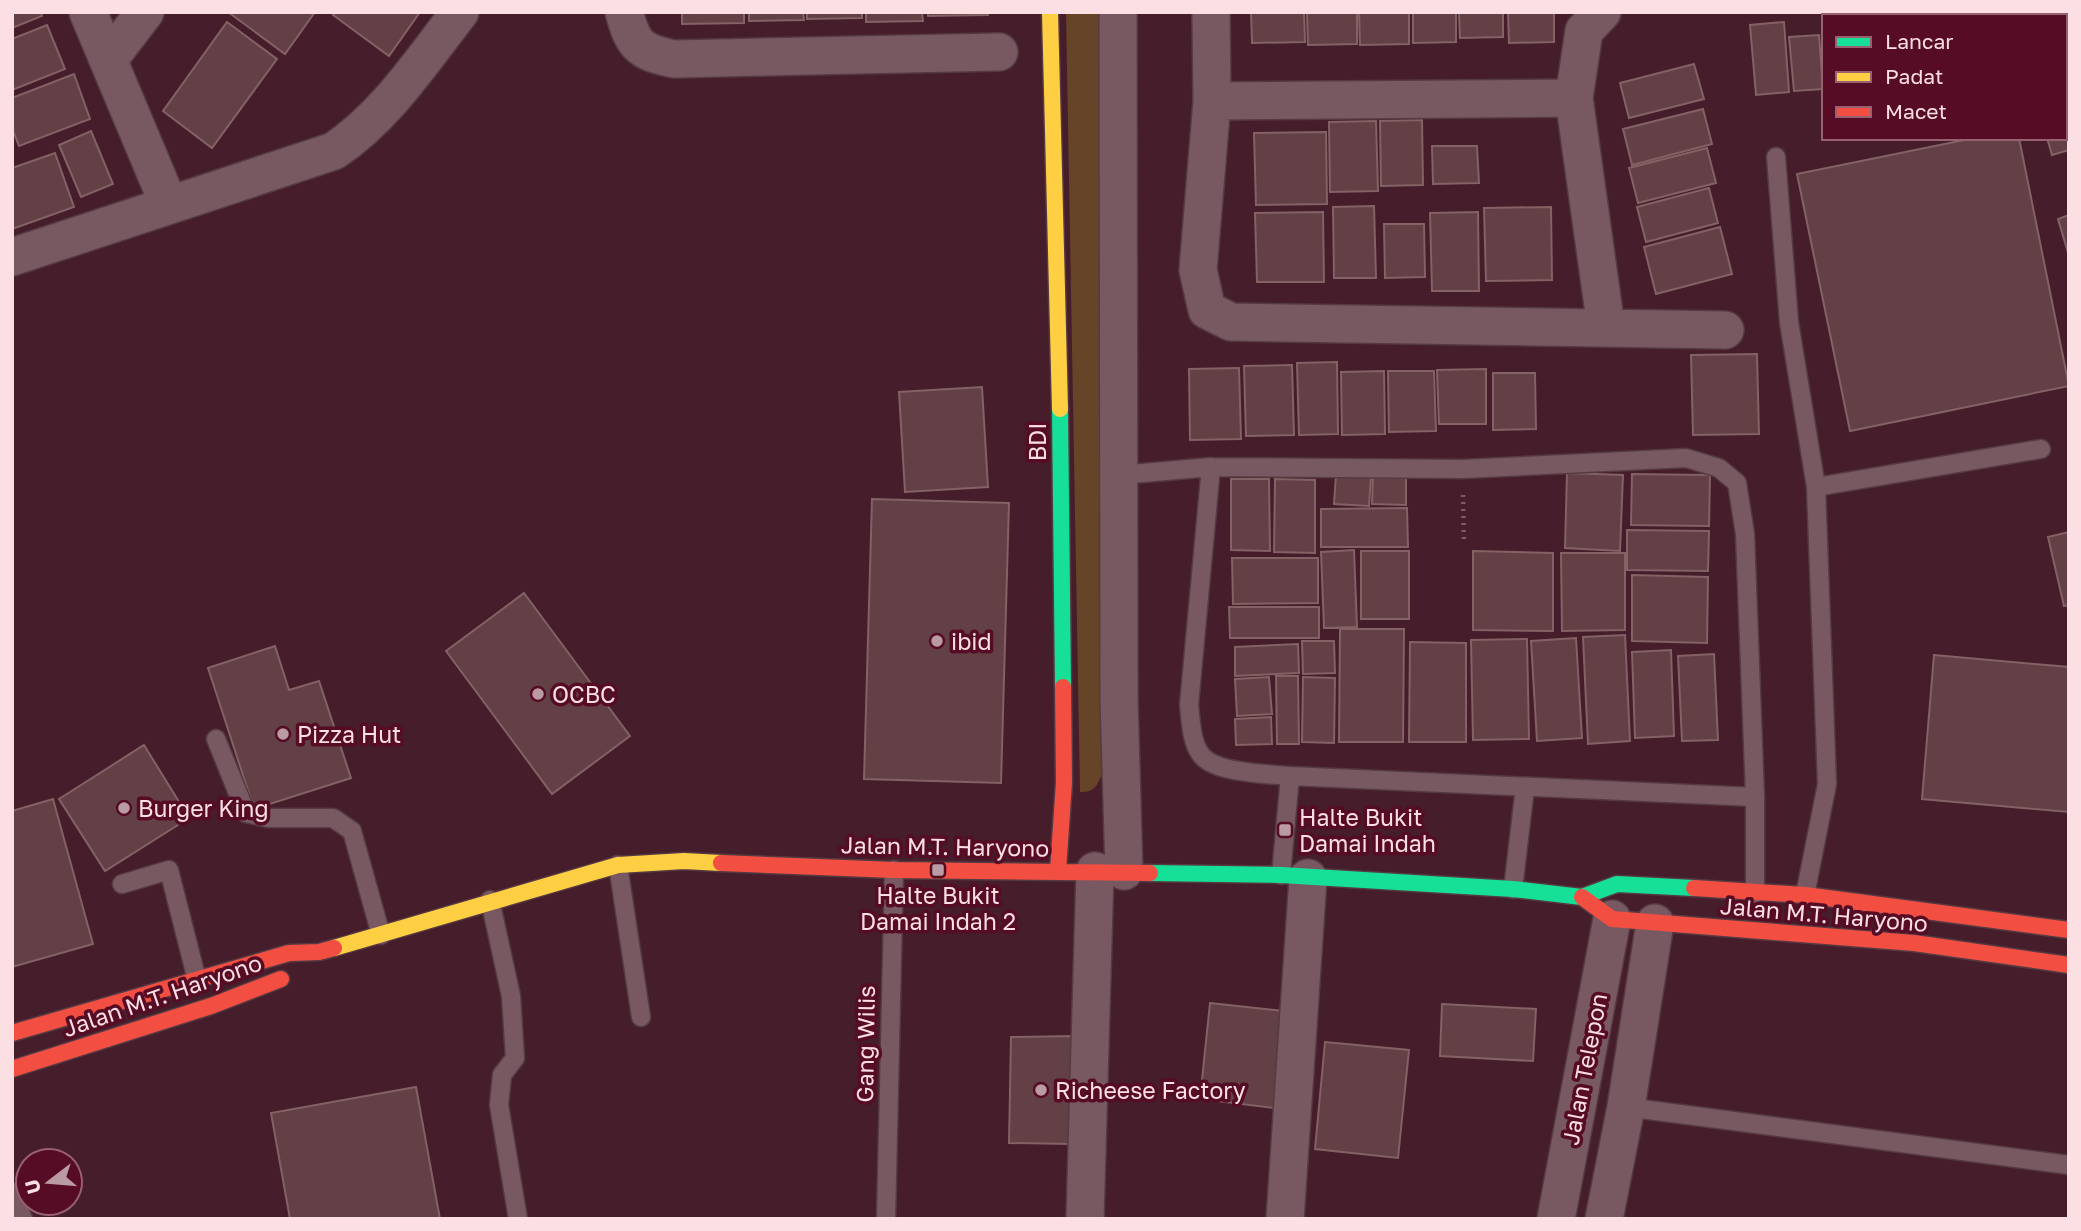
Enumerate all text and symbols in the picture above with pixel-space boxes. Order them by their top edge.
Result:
legend [1822,14,2067,140]
text: Lancar [1885,28,1953,54]
text: Padat [1885,63,1943,89]
text: Macet [1885,98,1947,124]
street label: BDI [1023,423,1051,461]
place label: ibid [951,627,992,655]
marker: ibid [929,633,945,649]
place label: OCBC [552,680,616,708]
marker: OCBC [530,686,546,702]
place label: Pizza Hut [297,720,401,748]
marker: Pizza Hut [275,726,291,742]
place label: Burger King [138,794,269,822]
marker: Burger King [116,800,132,816]
place label: Halte Bukit Damai Indah [1299,803,1436,857]
marker: Halte Bukit Damai Indah [1277,822,1293,838]
street label: Jalan M.T. Haryono [841,830,1049,862]
marker: Halte Bukit Damai Indah 2 [930,862,946,878]
place label: Halte Bukit Damai Indah 2 [860,881,1016,935]
street label: Jalan M.T. Haryono [1719,891,1929,937]
street label: Jalan M.T. Haryono [59,948,265,1042]
street label: Gang Wilis [850,985,880,1103]
street label: Jalan Telepon [1556,991,1612,1147]
place label: Richeese Factory [1055,1076,1246,1104]
marker: Richeese Factory [1033,1082,1049,1098]
north arrow [14,1147,84,1217]
text: U [19,1177,45,1197]

